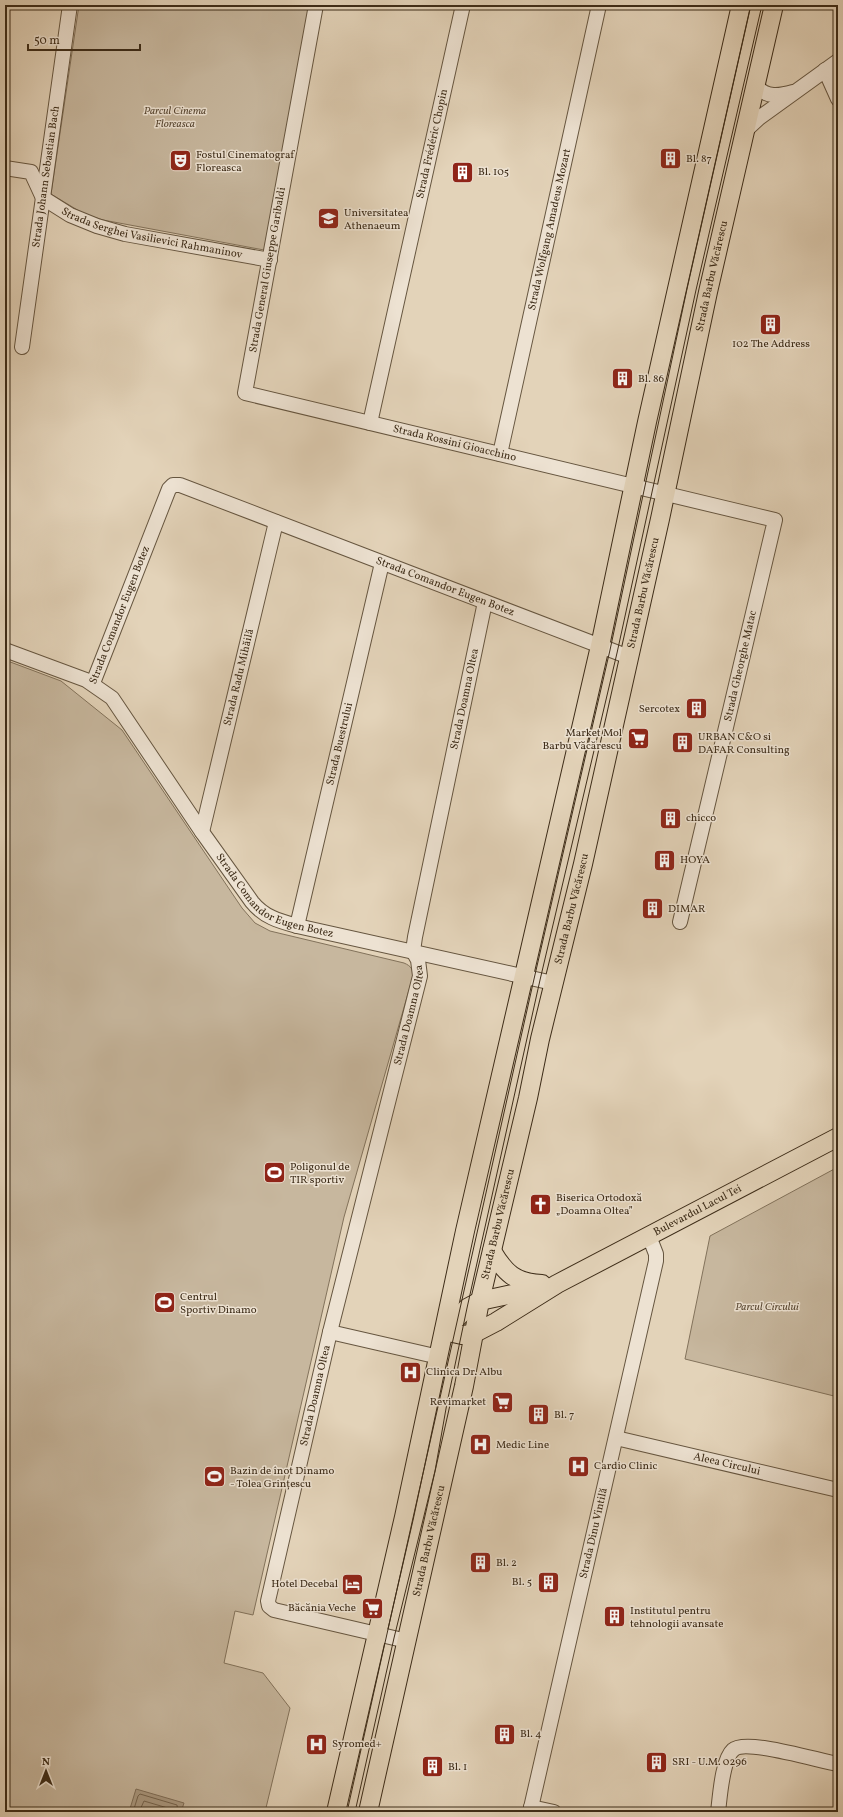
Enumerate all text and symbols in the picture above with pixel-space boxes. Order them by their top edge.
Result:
scale bar [28,26,140,52]
text: 50 m [34,33,60,49]
street label: Strada Frédéric Chopin [413,87,452,200]
street label: Strada Johann Sebastian Bach [29,104,63,249]
park label: Parcul Cinema Floreasca [144,104,206,132]
building icon: Bl. 87 [657,146,683,172]
street label: Strada Wolfgang Amadeus Mozart [524,147,575,312]
theatre icon: Fostul Cinematograf Floreasca [167,148,193,174]
place label: Fostul Cinematograf Floreasca [196,148,295,176]
place label: Bl. 87 [686,152,712,167]
building icon: Bl. 105 [450,159,476,185]
place label: Bl. 105 [478,165,509,180]
street label: Strada General Giuseppe Garibaldi [246,186,290,354]
street label: Strada Serghei Vasilievici Rahmaninov [58,204,244,262]
school or university icon: Universitatea Athenaeum [316,206,342,232]
place label: Universitatea Athenaeum [344,206,409,234]
street label: Strada Barbu Văcărescu [692,219,732,333]
building icon: 102 The Address [758,311,784,337]
place label: 102 The Address [732,337,810,352]
building icon: Bl. 86 [610,366,636,392]
place label: Bl. 86 [638,372,665,387]
street label: Strada Rossini Gioacchino [391,421,518,465]
street label: Strada Barbu Văcărescu [624,536,663,650]
street label: Strada Comandor Eugen Botez [86,543,154,686]
street label: Strada Comandor Eugen Botez [374,553,517,620]
street label: Strada Gheorghe Matac [721,609,761,723]
street label: Strada Radu Mihăilă [220,627,258,727]
street label: Strada Doamna Oltea [447,646,483,751]
building icon: Sercotex [683,696,709,722]
street label: Strada Buestrului [323,701,357,787]
place label: Sercotex [639,702,680,717]
place label: Market Mol Barbu Văcărescu [542,726,622,754]
supermarket icon: Market Mol Barbu Văcărescu [625,726,651,752]
building icon: URBAN C&O si DAFAR Consulting [670,730,696,756]
place label: URBAN C&O si DAFAR Consulting [698,730,790,758]
building icon: chicco [658,805,684,831]
place label: chicco [686,811,716,826]
building icon: HOYA [652,847,678,873]
street label: Strada Comandor Eugen Botez [212,850,335,942]
street label: Strada Barbu Văcărescu [551,852,593,966]
place label: HOYA [680,853,710,868]
building icon: DIMAR [640,896,666,922]
place label: DIMAR [668,902,706,917]
street label: Strada Doamna Oltea [390,963,427,1067]
sports icon: Poligonul de TIR sportiv [261,1160,287,1186]
place label: Poligonul de TIR sportiv [290,1160,350,1188]
street label: Strada Barbu Văcărescu [478,1167,519,1281]
street label: Bulevardul Lacul Tei [651,1181,744,1240]
church icon: Biserica Ortodoxă „Doamna Oltea” [528,1191,554,1217]
place label: Biserica Ortodoxă „Doamna Oltea” [556,1191,642,1219]
sports icon: Centrul Sportiv Dinamo [152,1290,178,1316]
place label: Centrul Sportiv Dinamo [180,1290,257,1318]
park label: Parcul Circului [735,1300,799,1315]
street label: Strada Doamna Oltea [296,1343,334,1447]
hospital icon: Clinica Dr. Albu [397,1359,423,1385]
place label: Clinica Dr. Albu [426,1365,503,1380]
supermarket icon: Revimarket [489,1389,515,1415]
place label: Revimarket [430,1395,486,1410]
building icon: Bl. 7 [525,1402,551,1428]
place label: Bl. 7 [554,1408,574,1423]
hospital icon: Medic Line [468,1432,494,1458]
place label: Medic Line [496,1438,549,1453]
street label: Aleea Circului [692,1449,762,1479]
hospital icon: Cardio Clinic [566,1453,592,1479]
place label: Cardio Clinic [594,1459,657,1474]
sports icon: Bazin de înot Dinamo - Tolea Grințescu [202,1464,228,1490]
place label: Bazin de înot Dinamo - Tolea Grințescu [230,1464,334,1492]
street label: Strada Barbu Văcărescu [409,1484,449,1598]
street label: Strada Dinu Vintilă [576,1486,612,1580]
building icon: Bl. 2 [468,1550,494,1576]
place label: Bl. 2 [496,1556,517,1571]
building icon: Bl. 5 [535,1569,561,1595]
hotel icon: Hotel Decebal [340,1571,366,1597]
place label: Bl. 5 [512,1575,532,1590]
place label: Hotel Decebal [271,1577,338,1592]
supermarket icon: Băcănia Veche [359,1595,385,1621]
place label: Băcănia Veche [288,1601,356,1616]
building icon: Institutul pentru tehnologii avansate [601,1604,627,1630]
place label: Institutul pentru tehnologii avansate [630,1604,723,1632]
building icon: Bl. 4 [491,1721,517,1747]
place label: Bl. 4 [520,1727,542,1742]
hospital icon: Syromed+ [304,1731,330,1757]
place label: Syromed+ [332,1737,382,1752]
building icon: SRI - U.M. 0296 [644,1749,670,1775]
north arrow [26,1751,66,1791]
building icon: Bl. 1 [419,1754,445,1780]
text: N [42,1755,50,1770]
place label: SRI - U.M. 0296 [672,1755,747,1770]
place label: Bl. 1 [448,1760,467,1775]

